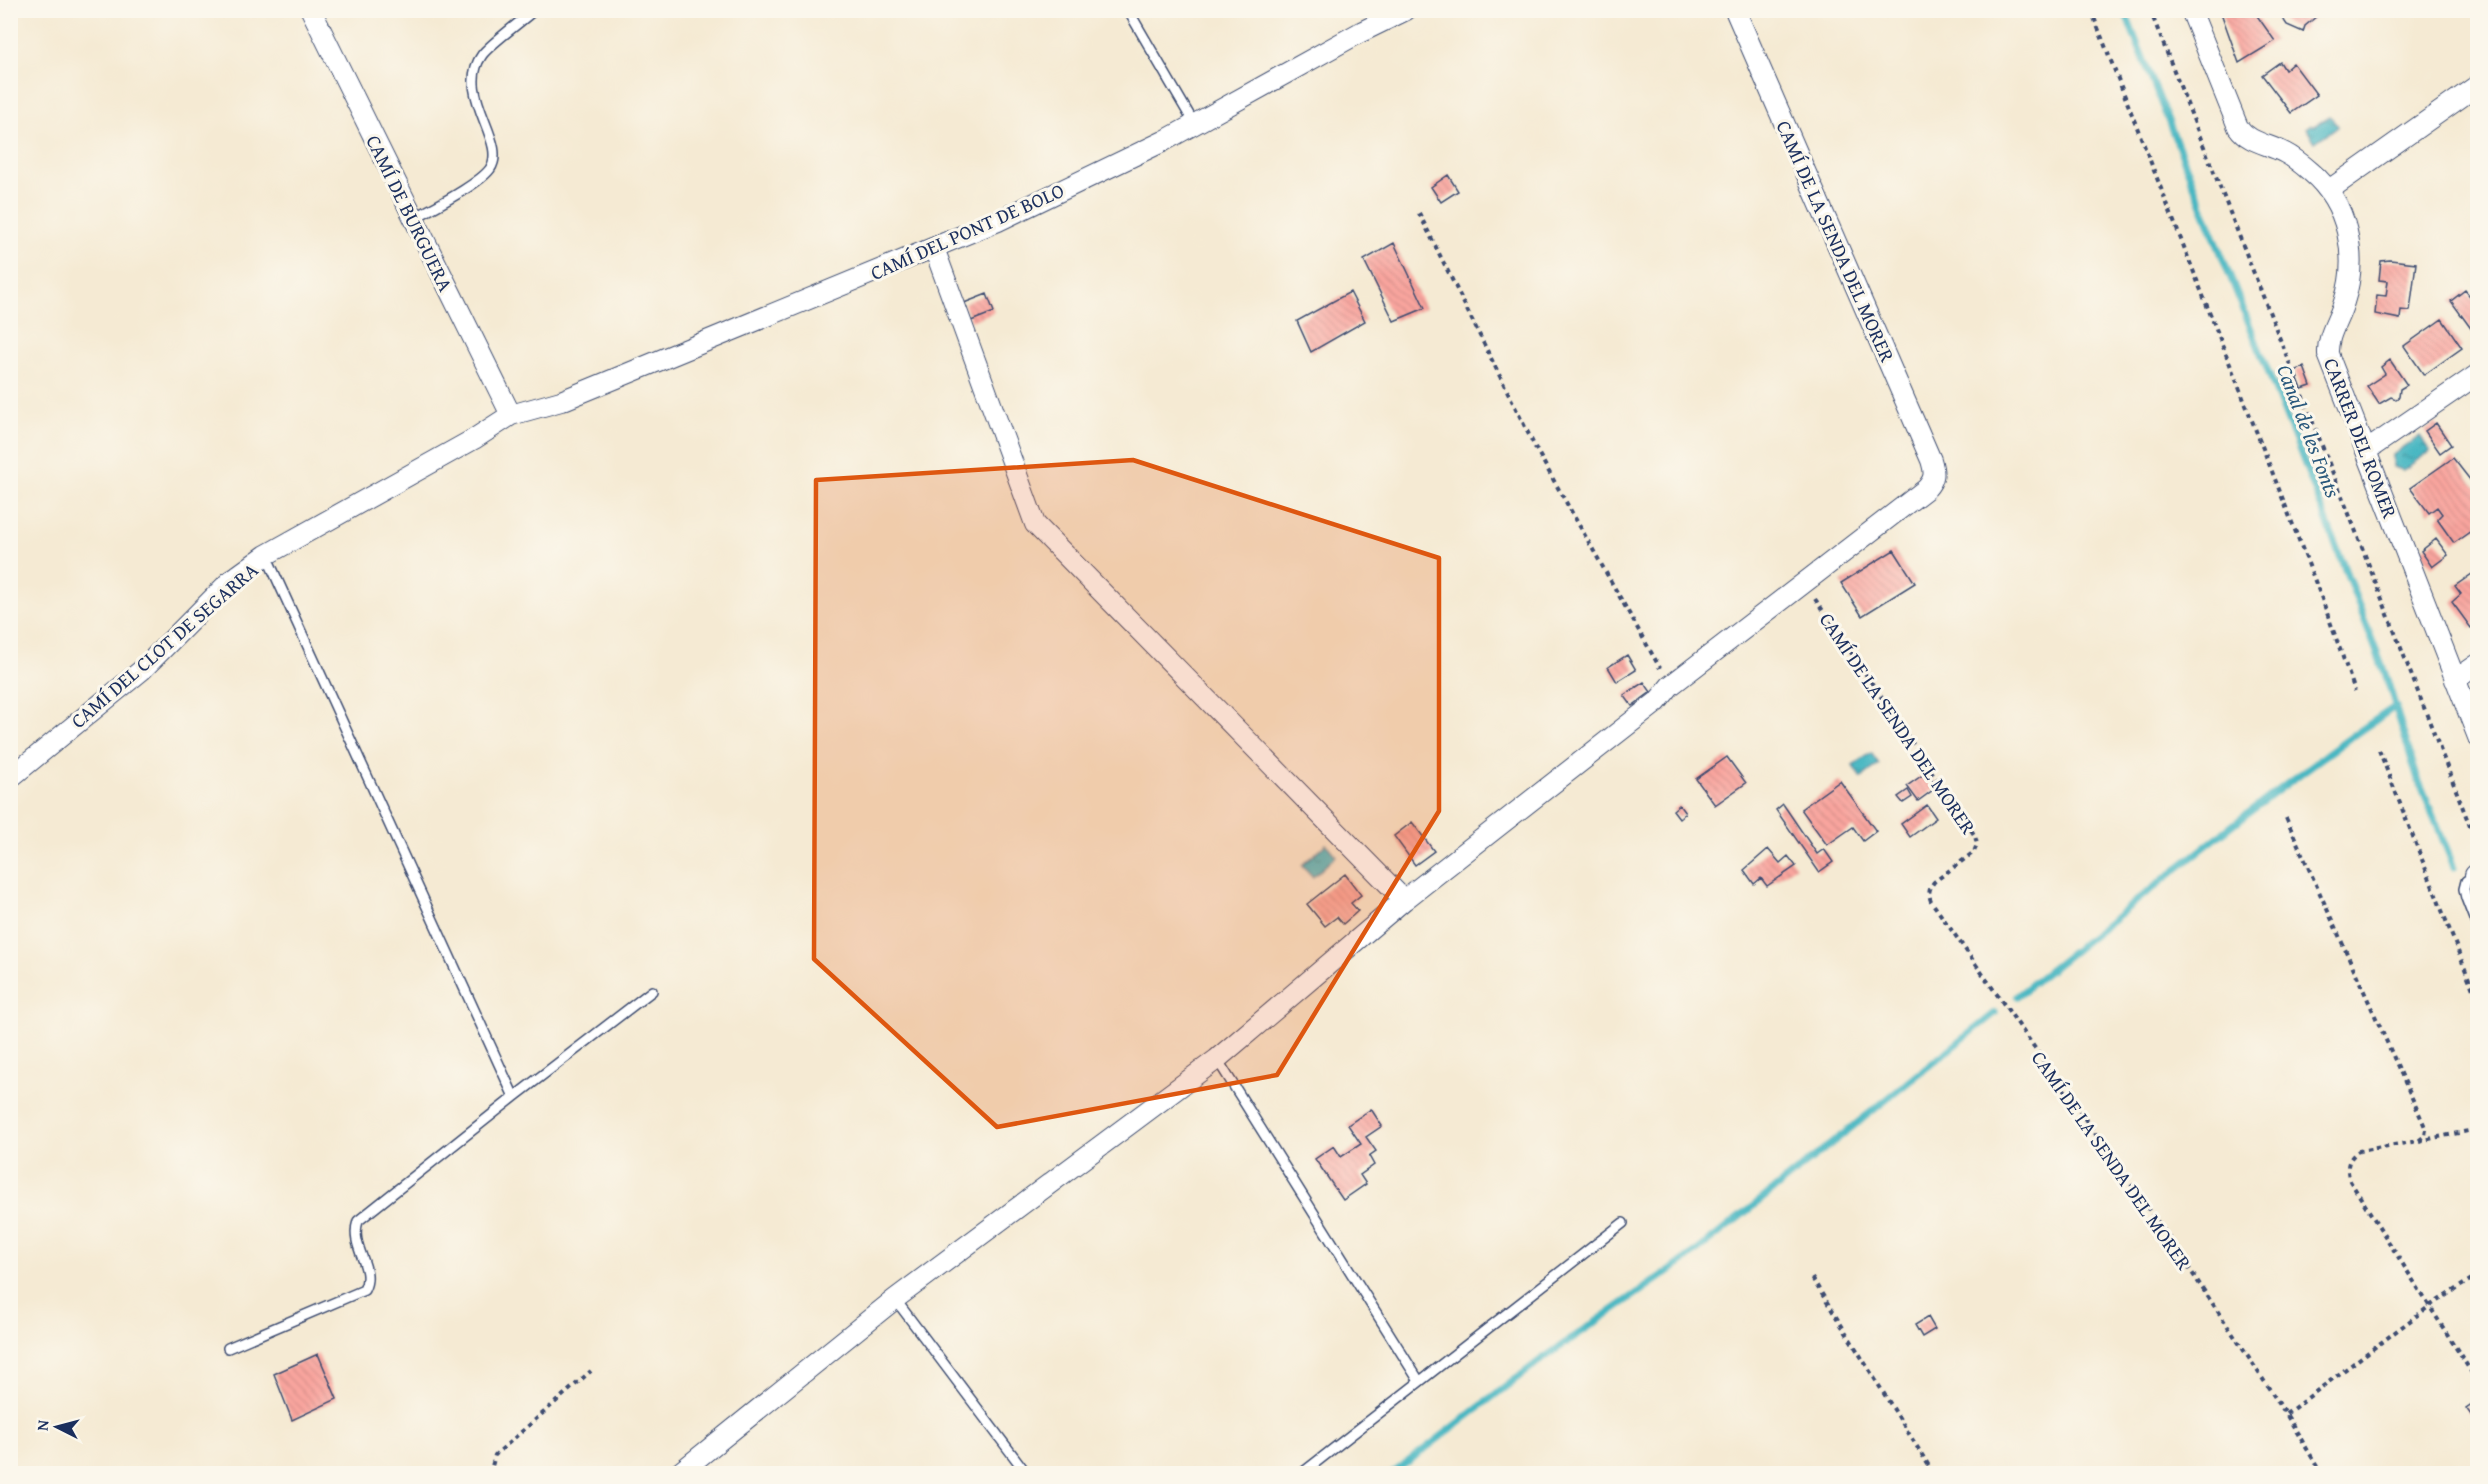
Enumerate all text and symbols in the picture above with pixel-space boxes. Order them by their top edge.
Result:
street label: CAMÍ DE LA SENDA DEL MORER [1770,116,1903,367]
street label: CAMÍ DE BURGUERA [360,130,460,296]
street label: CAMÍ DEL PONT DE BOLO [865,175,1069,287]
street label: CARRER DEL ROMER [2317,354,2405,523]
water label: Canal de les Fonts [2269,360,2349,502]
street label: CAMÍ DEL CLOT DE SEGARRA [64,555,264,735]
street label: CAMÍ DE LA SENDA DEL MORER [1813,606,1983,840]
street label: CAMÍ DE LA SENDA DEL MORER [2025,1045,2199,1276]
north arrow [27,1397,87,1457]
text: N [30,1419,55,1432]

